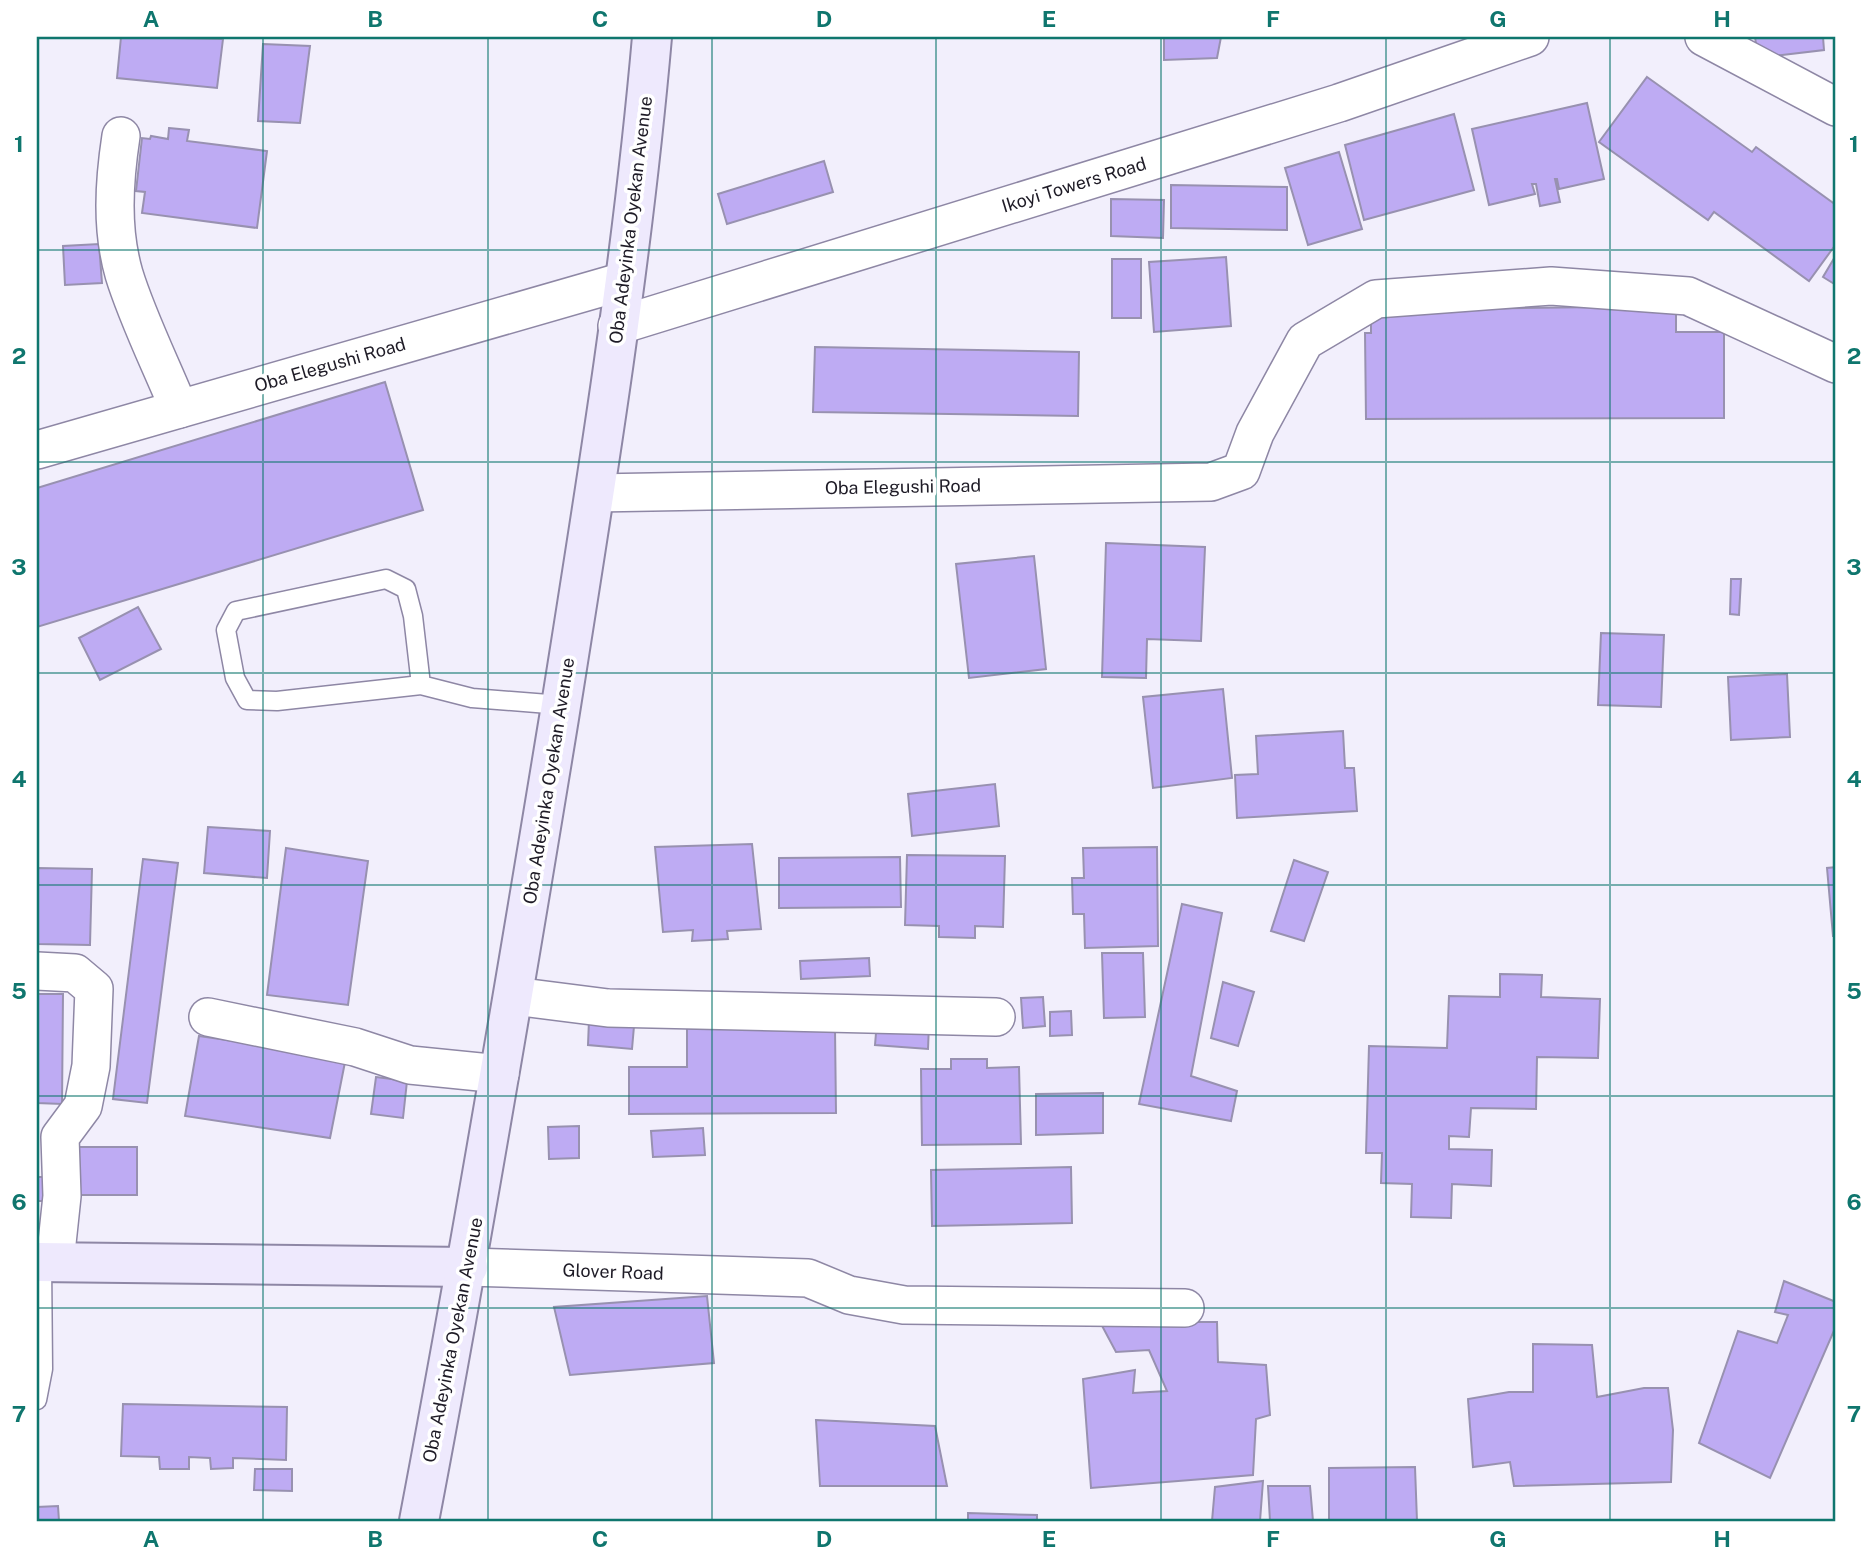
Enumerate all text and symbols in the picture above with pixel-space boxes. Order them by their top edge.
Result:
text: A [143,5,160,32]
text: B [367,5,383,32]
text: C [592,5,608,32]
text: D [816,5,832,32]
text: E [1042,5,1056,32]
text: F [1266,5,1280,32]
text: G [1489,5,1507,32]
text: H [1713,5,1731,32]
street label: Oba Adeyinka Oyekan Avenue [605,95,656,345]
text: 1 [14,130,24,157]
text: 1 [1849,130,1859,157]
street label: Ikoyi Towers Road [999,153,1149,216]
street label: Oba Elegushi Road [252,333,408,396]
text: 2 [12,342,26,369]
text: 2 [1847,342,1861,369]
street label: Oba Elegushi Road [825,475,981,498]
text: 3 [11,553,27,580]
text: 3 [1846,553,1862,580]
street label: Oba Adeyinka Oyekan Avenue [519,656,578,906]
text: 4 [11,765,27,792]
text: 4 [1846,765,1862,792]
text: 5 [11,977,27,1004]
text: 5 [1846,977,1862,1004]
text: 6 [11,1188,27,1215]
text: 6 [1846,1188,1862,1215]
street label: Oba Adeyinka Oyekan Avenue [418,1215,487,1464]
street label: Glover Road [562,1259,664,1284]
text: 7 [12,1400,26,1427]
text: 7 [1847,1400,1861,1427]
text: A [143,1525,160,1552]
text: B [367,1525,383,1552]
text: C [592,1525,608,1552]
text: D [816,1525,832,1552]
text: E [1042,1525,1056,1552]
text: F [1266,1525,1280,1552]
text: G [1489,1525,1507,1552]
text: H [1713,1525,1731,1552]

